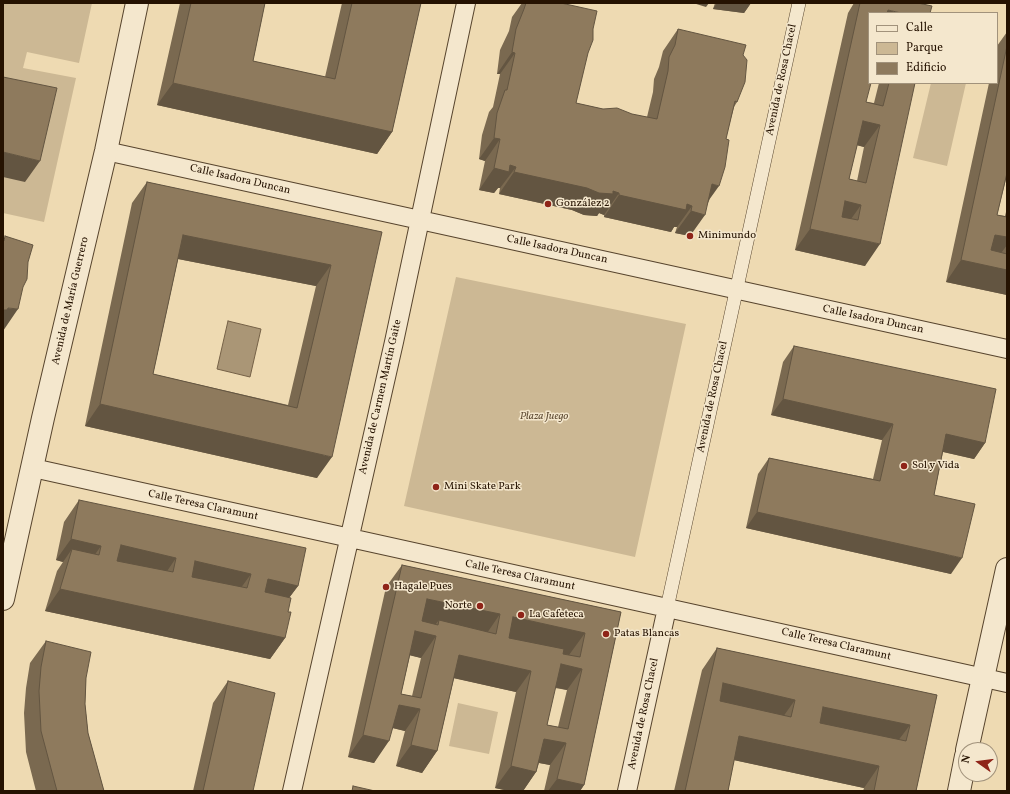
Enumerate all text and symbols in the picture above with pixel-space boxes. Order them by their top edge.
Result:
legend [868,12,998,84]
text: Calle [906,20,933,36]
street label: Avenida de Rosa Chacel [764,23,800,137]
text: Parque [906,40,943,56]
text: Edificio [906,60,946,76]
street label: Calle Isadora Duncan [188,162,292,198]
place label: González 2 [556,197,610,211]
marker: González 2 [543,199,553,209]
place label: Minimundo [698,229,756,243]
marker: Minimundo [685,231,695,241]
street label: Calle Isadora Duncan [505,233,609,267]
street label: Avenida de María Guerrero [50,236,92,366]
street label: Calle Isadora Duncan [821,303,925,337]
street label: Avenida de Carmen Martín Gaite [357,318,405,476]
street label: Avenida de Rosa Chacel [695,340,731,454]
park label: Plaza Juego [520,410,568,424]
place label: Sol y Vida [912,459,959,473]
marker: Sol y Vida [899,461,909,471]
place label: Mini Skate Park [444,480,521,494]
marker: Mini Skate Park [431,482,441,492]
street label: Calle Teresa Claramunt [147,488,259,524]
street label: Calle Teresa Claramunt [464,558,576,594]
place label: Hagale Pues [394,580,452,594]
marker: Hagale Pues [381,582,391,592]
place label: Norte [444,599,472,613]
marker: Norte [475,601,485,611]
place label: La Cafeteca [529,608,584,622]
marker: La Cafeteca [516,610,526,620]
street label: Calle Teresa Claramunt [780,626,892,664]
place label: Patas Blancas [614,627,679,641]
marker: Patas Blancas [601,629,611,639]
street label: Avenida de Rosa Chacel [626,657,662,771]
north arrow [958,742,998,782]
text: N [959,754,975,765]

